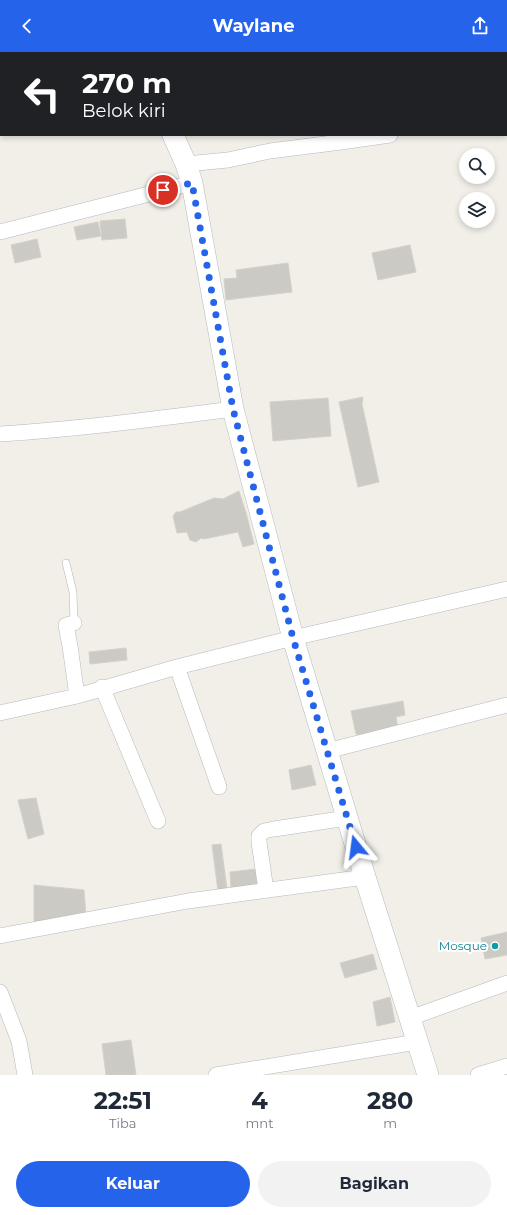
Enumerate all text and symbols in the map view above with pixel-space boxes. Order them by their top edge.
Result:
icon: back [16,15,38,37]
text: Waylane [212,15,295,37]
icon: share [469,15,491,37]
text: 270 m [82,66,172,100]
icon: left [16,68,68,120]
text: Belok kiri [82,100,166,122]
map controls [459,148,495,228]
button: search [459,148,495,184]
pin [146,173,180,207]
icon: arrive [152,179,174,201]
button: layers [459,192,495,228]
position arrow [335,826,377,868]
place label: Mosque [439,938,487,953]
marker: Mosque [490,941,500,951]
text: 22:51 [94,1086,152,1115]
text: 4 [251,1086,268,1115]
text: 280 [367,1086,413,1115]
text: Tiba [109,1115,136,1131]
text: mnt [246,1115,273,1131]
text: m [383,1115,397,1131]
button: Keluar [16,1161,250,1207]
button: Bagikan [258,1161,491,1207]

